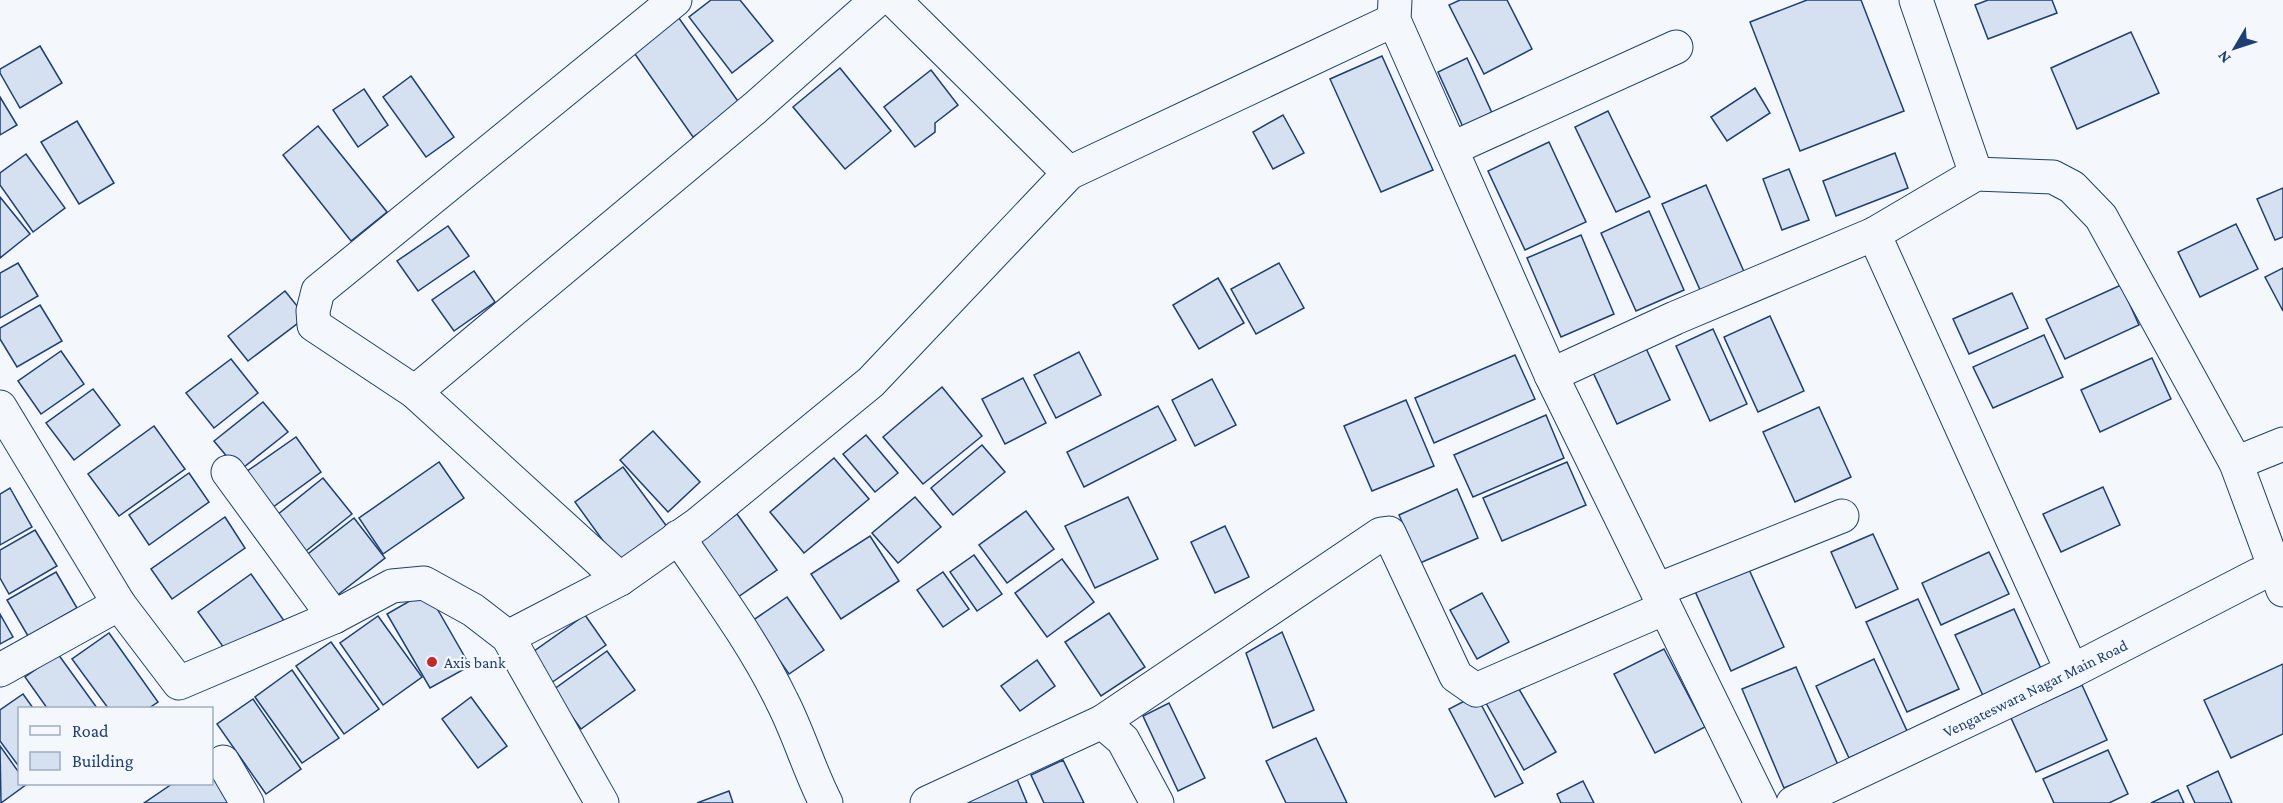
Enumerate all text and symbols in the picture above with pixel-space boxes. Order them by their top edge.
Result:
north arrow [2205,18,2265,78]
text: N [2214,47,2234,67]
street label: Vengateswara Nagar Main Road [1940,636,2131,741]
place label: Axis bank [444,654,506,671]
marker: Axis bank [425,655,439,669]
legend [18,707,213,785]
text: Road [72,721,109,741]
text: Building [72,751,134,771]

